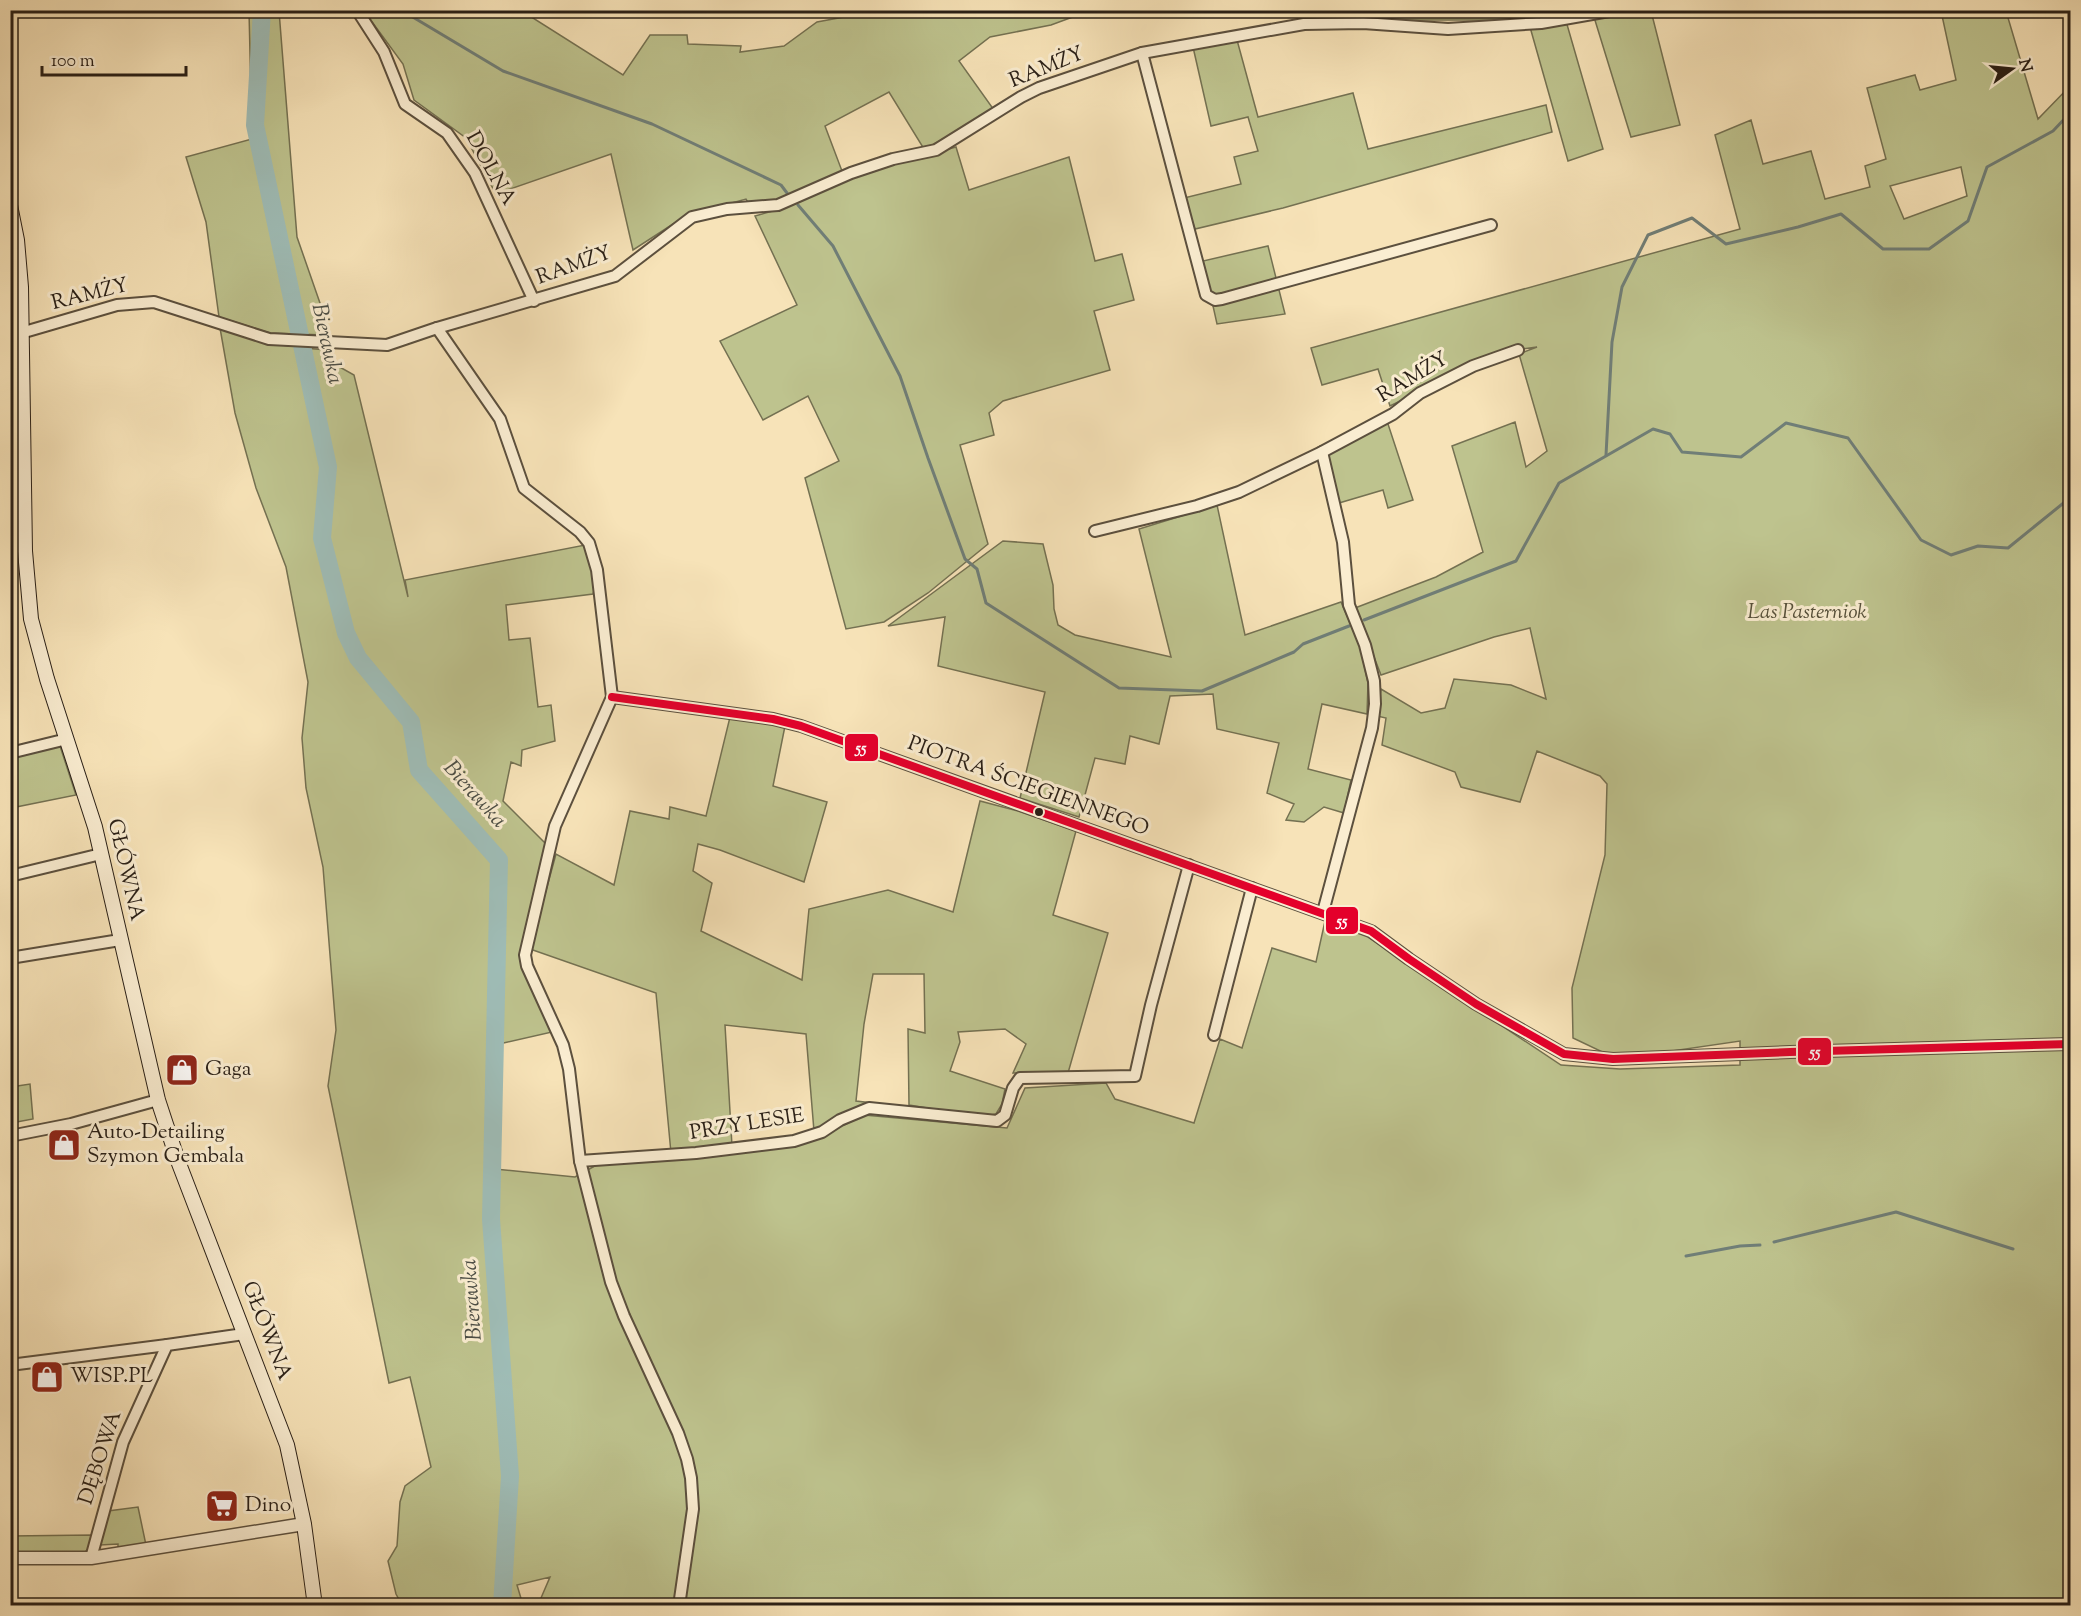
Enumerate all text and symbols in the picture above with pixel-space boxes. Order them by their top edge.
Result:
scale bar [42,39,186,77]
street label: RAMŻY [1005,39,1089,97]
north arrow [1982,39,2042,99]
text: 100 m [51,49,95,75]
text: N [2011,57,2037,75]
street label: DOLNA [457,126,523,212]
street label: RAMŻY [532,239,616,293]
street label: RAMŻY [48,271,132,319]
water label: Bierawka [302,301,350,387]
street label: RAMŻY [1372,345,1454,411]
park label: Las Pasterniok [1747,598,1867,628]
street label: PIOTRA ŚCIEGIENNEGO [903,729,1153,845]
line badge: 55 [844,733,879,762]
text: 55 [853,738,867,761]
water label: Bierawka [435,754,513,836]
unlabelled marker [1033,806,1045,818]
street label: GŁÓWNA [99,816,151,924]
line badge: 55 [1325,906,1359,935]
text: 55 [1334,911,1348,934]
line badge: 55 [1797,1037,1832,1066]
text: 55 [1807,1042,1821,1065]
shop icon: Gaga [164,1052,200,1088]
place label: Gaga [205,1055,252,1085]
street label: PRZY LESIE [688,1101,807,1149]
place label: Auto-Detailing Szymon Gembala [87,1118,245,1172]
shop icon: Auto-Detailing Szymon Gembala [46,1127,82,1163]
water label: Bierawka [454,1258,492,1342]
street label: GŁÓWNA [233,1277,299,1385]
shop icon: WISP.PL [29,1359,65,1395]
place label: WISP.PL [70,1362,153,1392]
street label: DĘBOWA [72,1407,130,1509]
supermarket icon: Dino [204,1488,240,1524]
place label: Dino [245,1491,291,1521]

